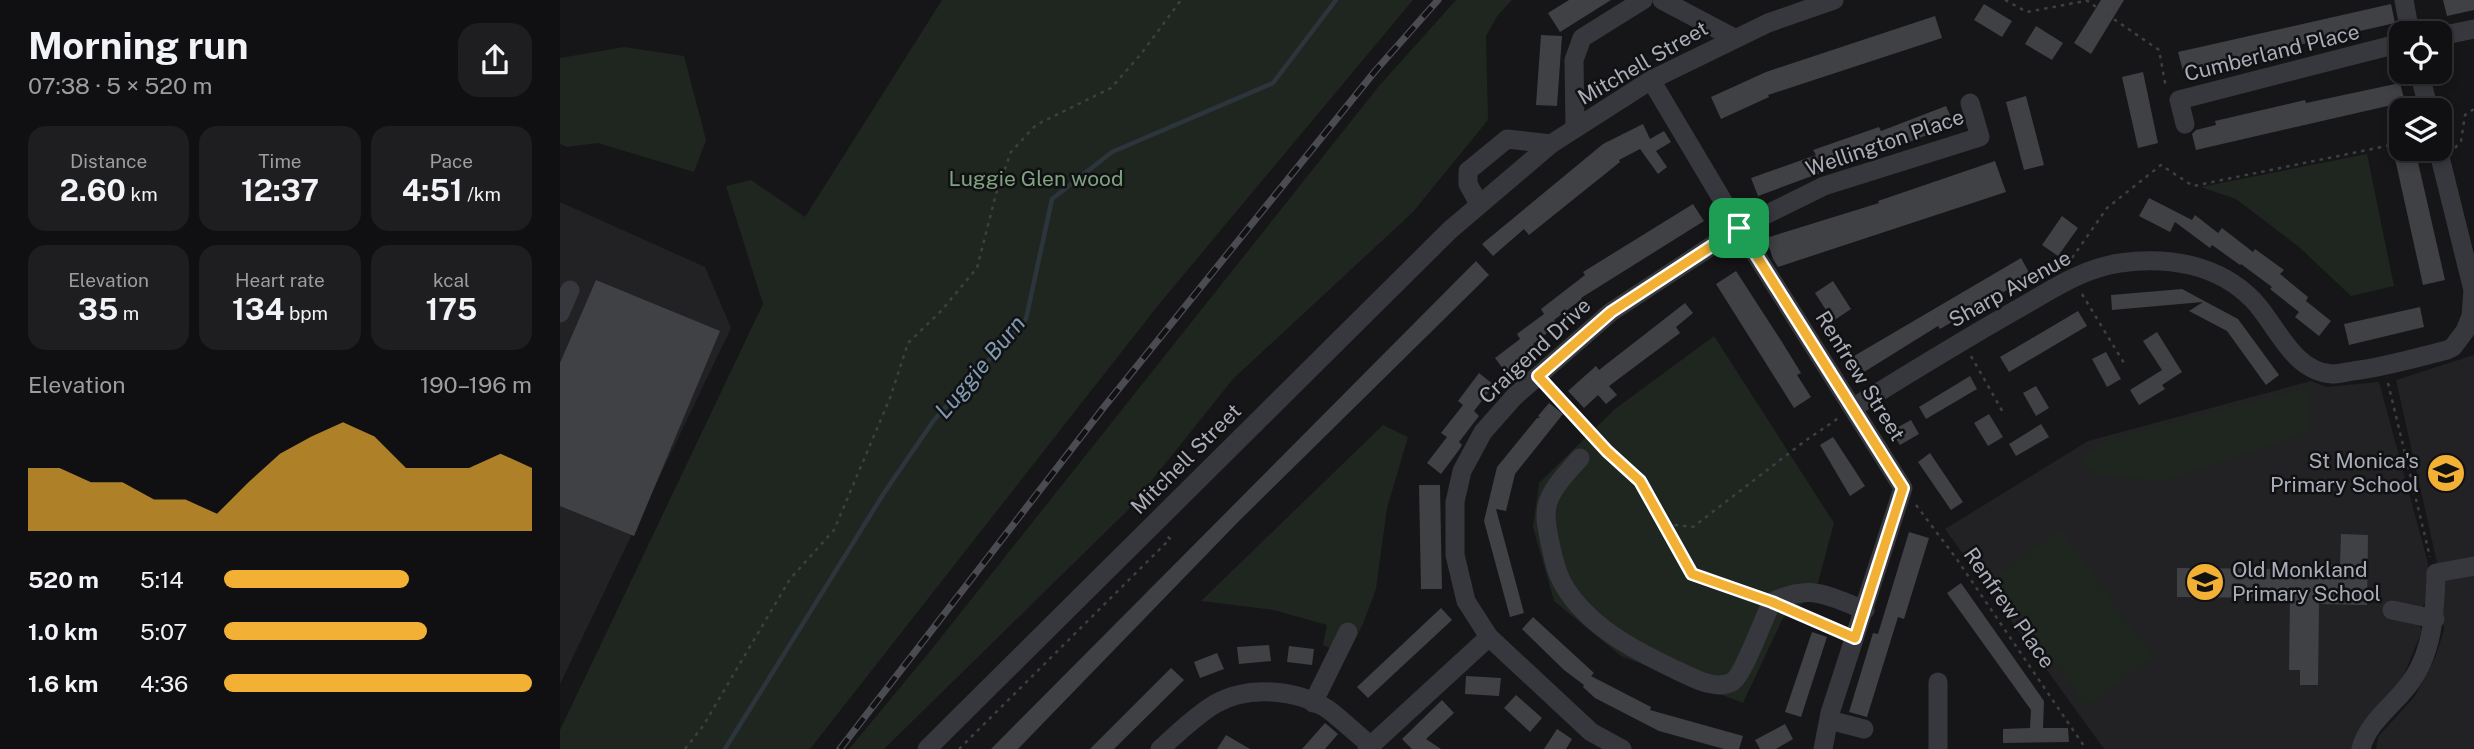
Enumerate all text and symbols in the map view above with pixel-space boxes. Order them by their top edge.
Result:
street label: Mitchell Street [1573,15,1712,110]
street label: Cumberland Place [2182,19,2362,86]
map controls [2389,21,2452,161]
button: locate [2389,21,2452,84]
text: Morning run [28,23,249,68]
button: share [458,23,532,97]
text: 07:38 · 5 × 520 m [28,72,213,99]
button: layers [2389,98,2452,161]
street label: Wellington Place [1803,104,1967,181]
text: Distance [70,150,147,172]
text: Time [258,150,302,172]
text: Pace [430,150,473,172]
park label: Luggie Glen wood [949,166,1123,191]
text: 2.60 [60,172,126,208]
text: 12:37 [241,172,319,208]
text: 4:51 [402,172,463,208]
text: km [126,183,158,205]
text: /km [463,183,501,205]
pin [1709,198,1769,258]
icon: arrive [1720,209,1758,247]
street label: Sharp Avenue [1944,245,2075,332]
text: Elevation [68,269,149,291]
text: Heart rate [235,269,325,291]
text: kcal [433,269,470,291]
text: 35 [78,291,118,327]
text: 134 [232,291,284,327]
text: 175 [425,291,477,327]
street label: Craigend Drive [1474,292,1596,409]
text: m [118,302,139,324]
text: bpm [284,302,328,324]
street label: Renfrew Street [1811,306,1910,445]
water label: Luggie Burn [929,310,1030,424]
text: Elevation [28,371,126,398]
text: 190–196 m [420,371,532,398]
street label: Mitchell Street [1125,398,1246,519]
place label: St Monica's Primary School [2270,448,2419,497]
school or university icon: St Monica's Primary School [2425,452,2467,494]
street label: Renfrew Place [1959,543,2060,673]
place label: Old Monkland Primary School [2232,557,2381,606]
school or university icon: Old Monkland Primary School [2184,561,2226,603]
text: 520 m [28,566,99,593]
text: 5:14 [140,566,184,593]
text: 1.0 km [28,618,98,645]
text: 5:07 [140,618,187,645]
text: 1.6 km [28,670,98,697]
text: 4:36 [140,670,188,697]

